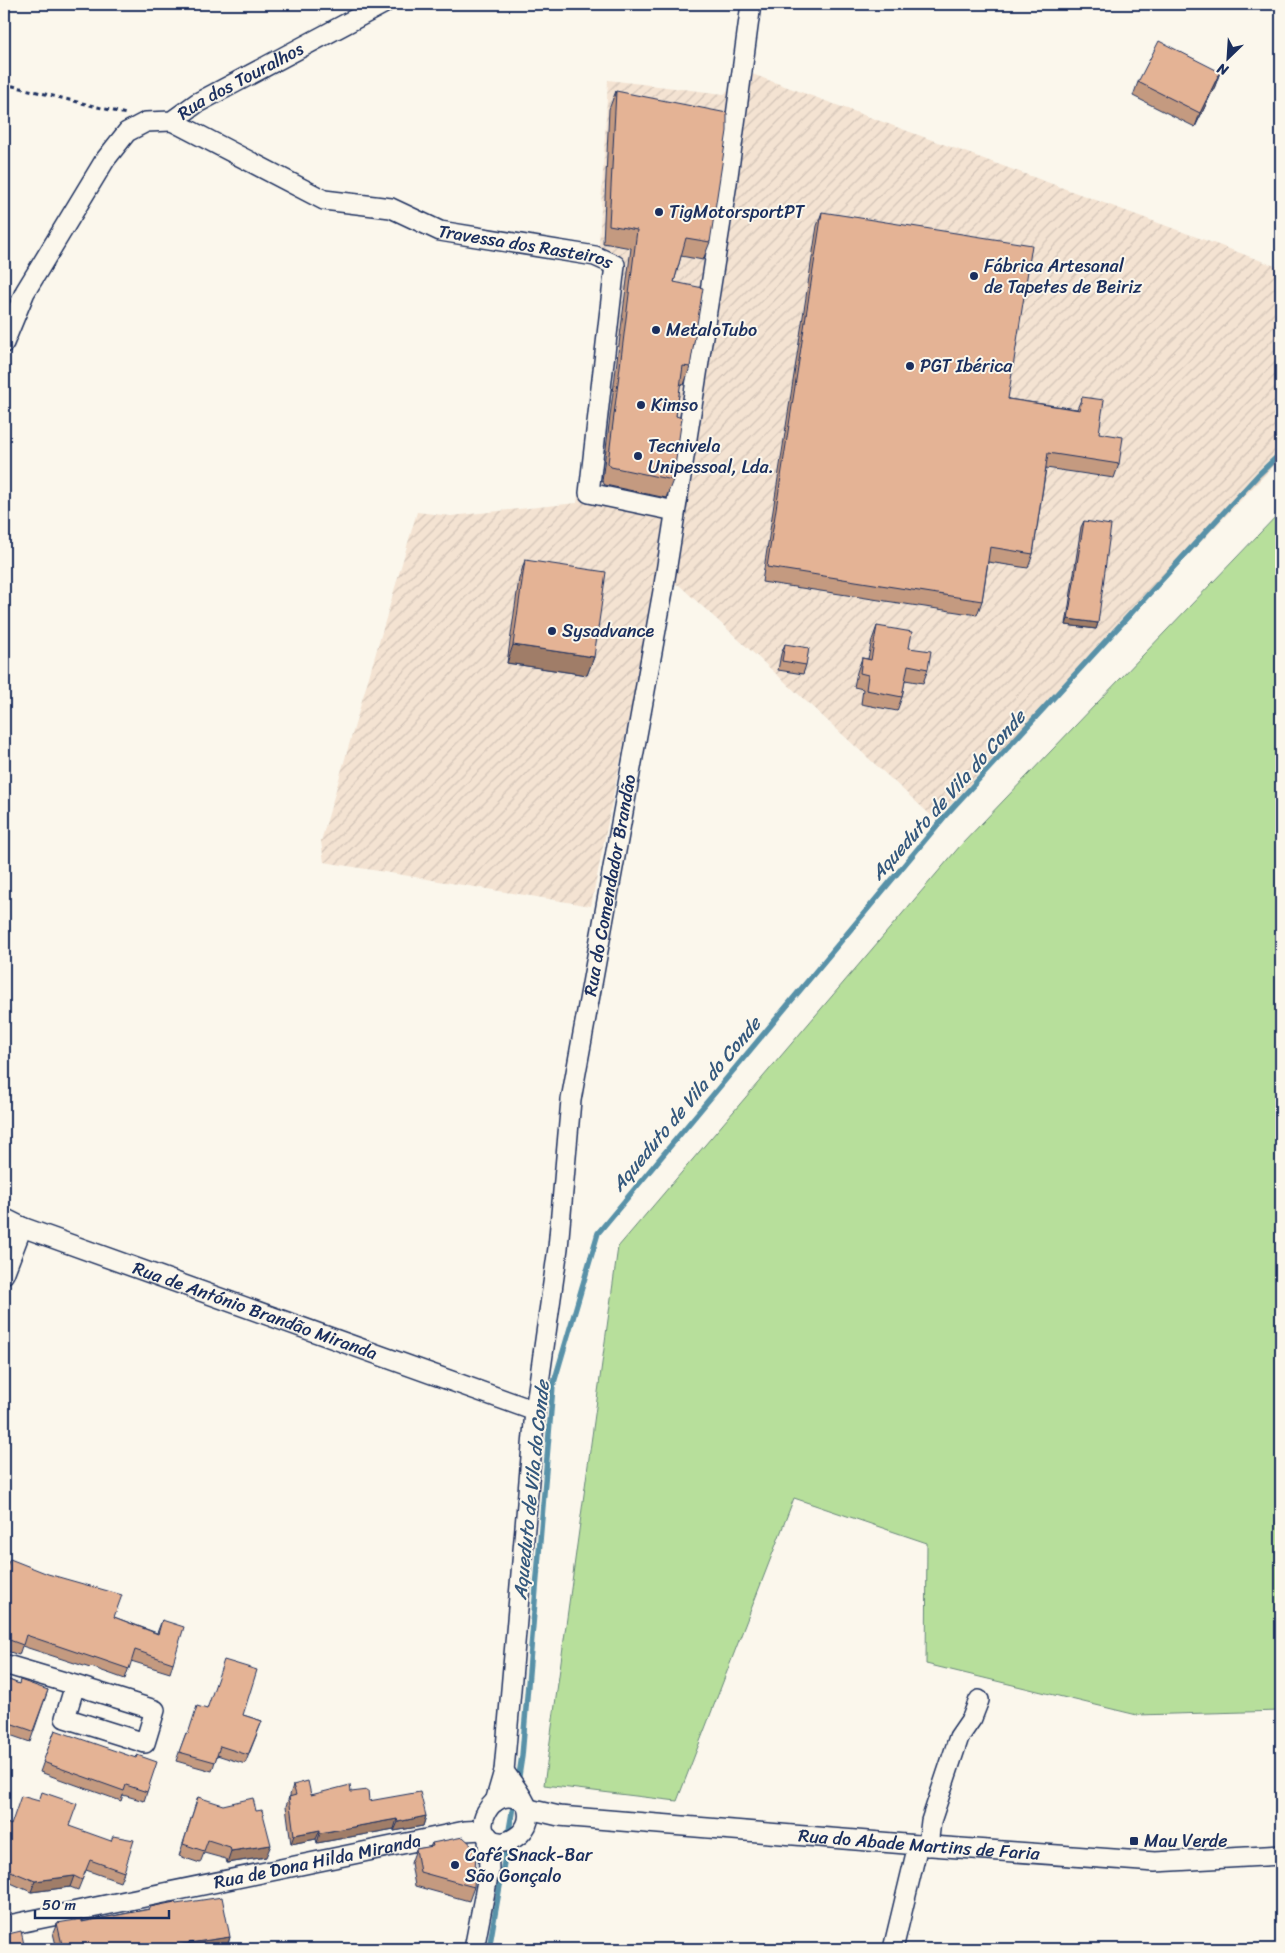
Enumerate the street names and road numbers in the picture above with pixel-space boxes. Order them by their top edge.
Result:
street label: Rua dos Touralhos [170,33,310,129]
street label: Travessa dos Rasteiros [436,215,619,279]
street label: Rua do Comendador Brandão [574,772,646,999]
street label: Rua de António Brandão Miranda [128,1252,382,1369]
street label: Rua do Abade Martins de Faria [797,1819,1042,1870]
street label: Rua de Dona Hilda Miranda [211,1824,424,1898]

